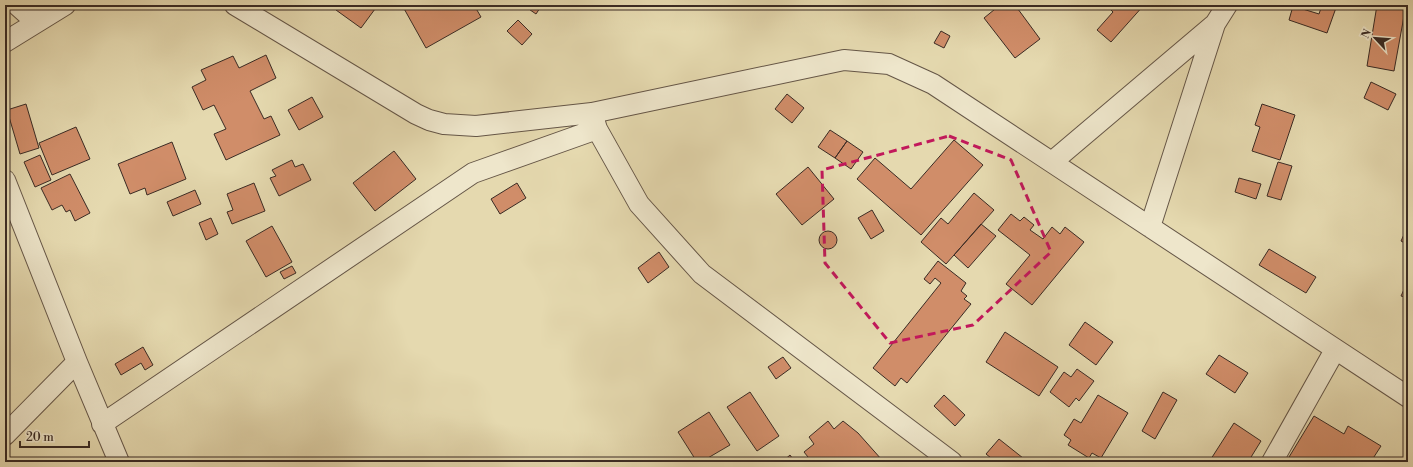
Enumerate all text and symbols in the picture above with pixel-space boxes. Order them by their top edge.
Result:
north arrow [1355,18,1395,58]
text: N [1359,27,1375,41]
scale bar [20,423,89,449]
text: 20 m [26,430,54,445]

